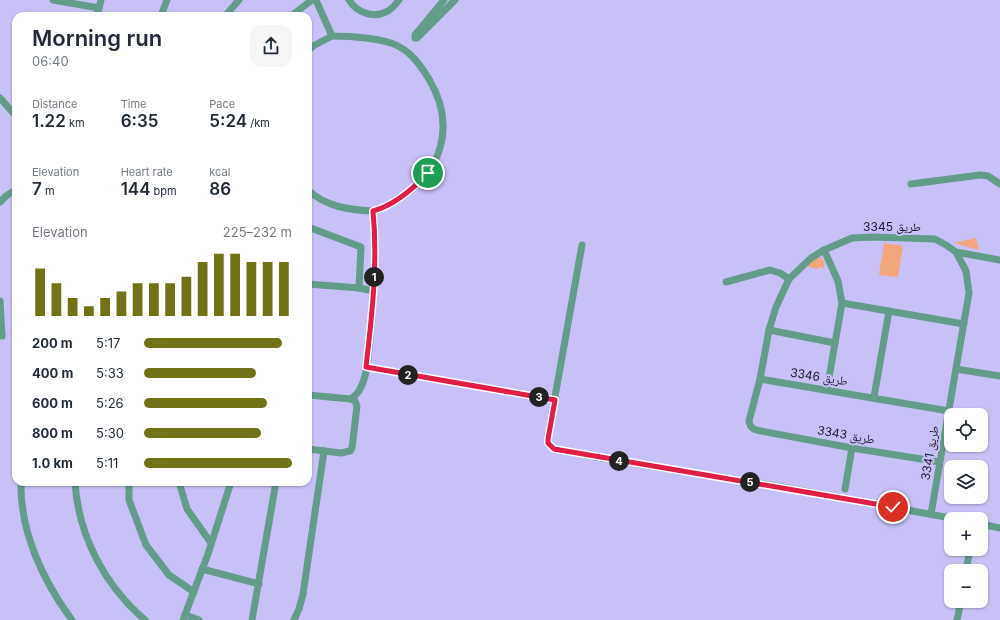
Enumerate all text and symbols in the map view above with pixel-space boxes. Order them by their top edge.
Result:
text: Morning run [32,25,162,51]
button: share [250,25,292,67]
text: 06:40 [32,53,69,69]
text: Distance [32,97,77,111]
text: Time [121,97,146,111]
text: Pace [209,97,235,111]
text: 1.22 [32,111,66,131]
text: 6:35 [121,111,158,131]
text: 5:24 [209,111,247,131]
text: km [66,116,85,130]
text: /km [247,116,270,130]
pin [411,156,445,190]
icon: arrive [417,162,439,184]
text: Elevation [32,165,79,179]
text: Heart rate [121,165,173,179]
text: kcal [209,165,230,179]
text: 7 [32,179,42,199]
text: 144 [121,179,151,199]
text: 86 [209,179,231,199]
text: m [42,184,55,198]
text: bpm [151,184,177,198]
street label: طريق 3345 [863,219,921,234]
text: Elevation [32,224,88,240]
text: 225–232 m [223,224,292,240]
pin: 1 [364,267,384,287]
text: 1 [372,270,376,284]
text: 200 m [32,335,73,351]
text: 5:17 [96,335,120,351]
text: 400 m [32,365,73,381]
text: 5:33 [96,365,124,381]
pin: 2 [398,365,418,385]
street label: طريق 3346 [789,365,849,389]
text: 2 [405,368,411,382]
pin: 3 [529,387,549,407]
text: 3 [535,390,543,404]
text: 600 m [32,395,73,411]
text: 5:26 [96,395,124,411]
map controls [944,408,988,608]
button: locate [944,408,988,452]
street label: طريق 3343 [816,422,876,447]
street label: طريق 3341 [917,424,942,481]
text: 800 m [32,425,73,441]
text: 5:30 [96,425,124,441]
pin: 4 [609,451,629,471]
text: 4 [615,454,623,468]
text: 1.0 km [32,455,73,471]
text: 5:11 [96,455,118,471]
button: layers [944,460,988,504]
pin: 5 [740,472,760,492]
text: 5 [746,475,754,489]
pin [876,490,910,524]
icon: check [882,496,904,518]
button: + [944,512,988,556]
button: − [944,564,988,608]

